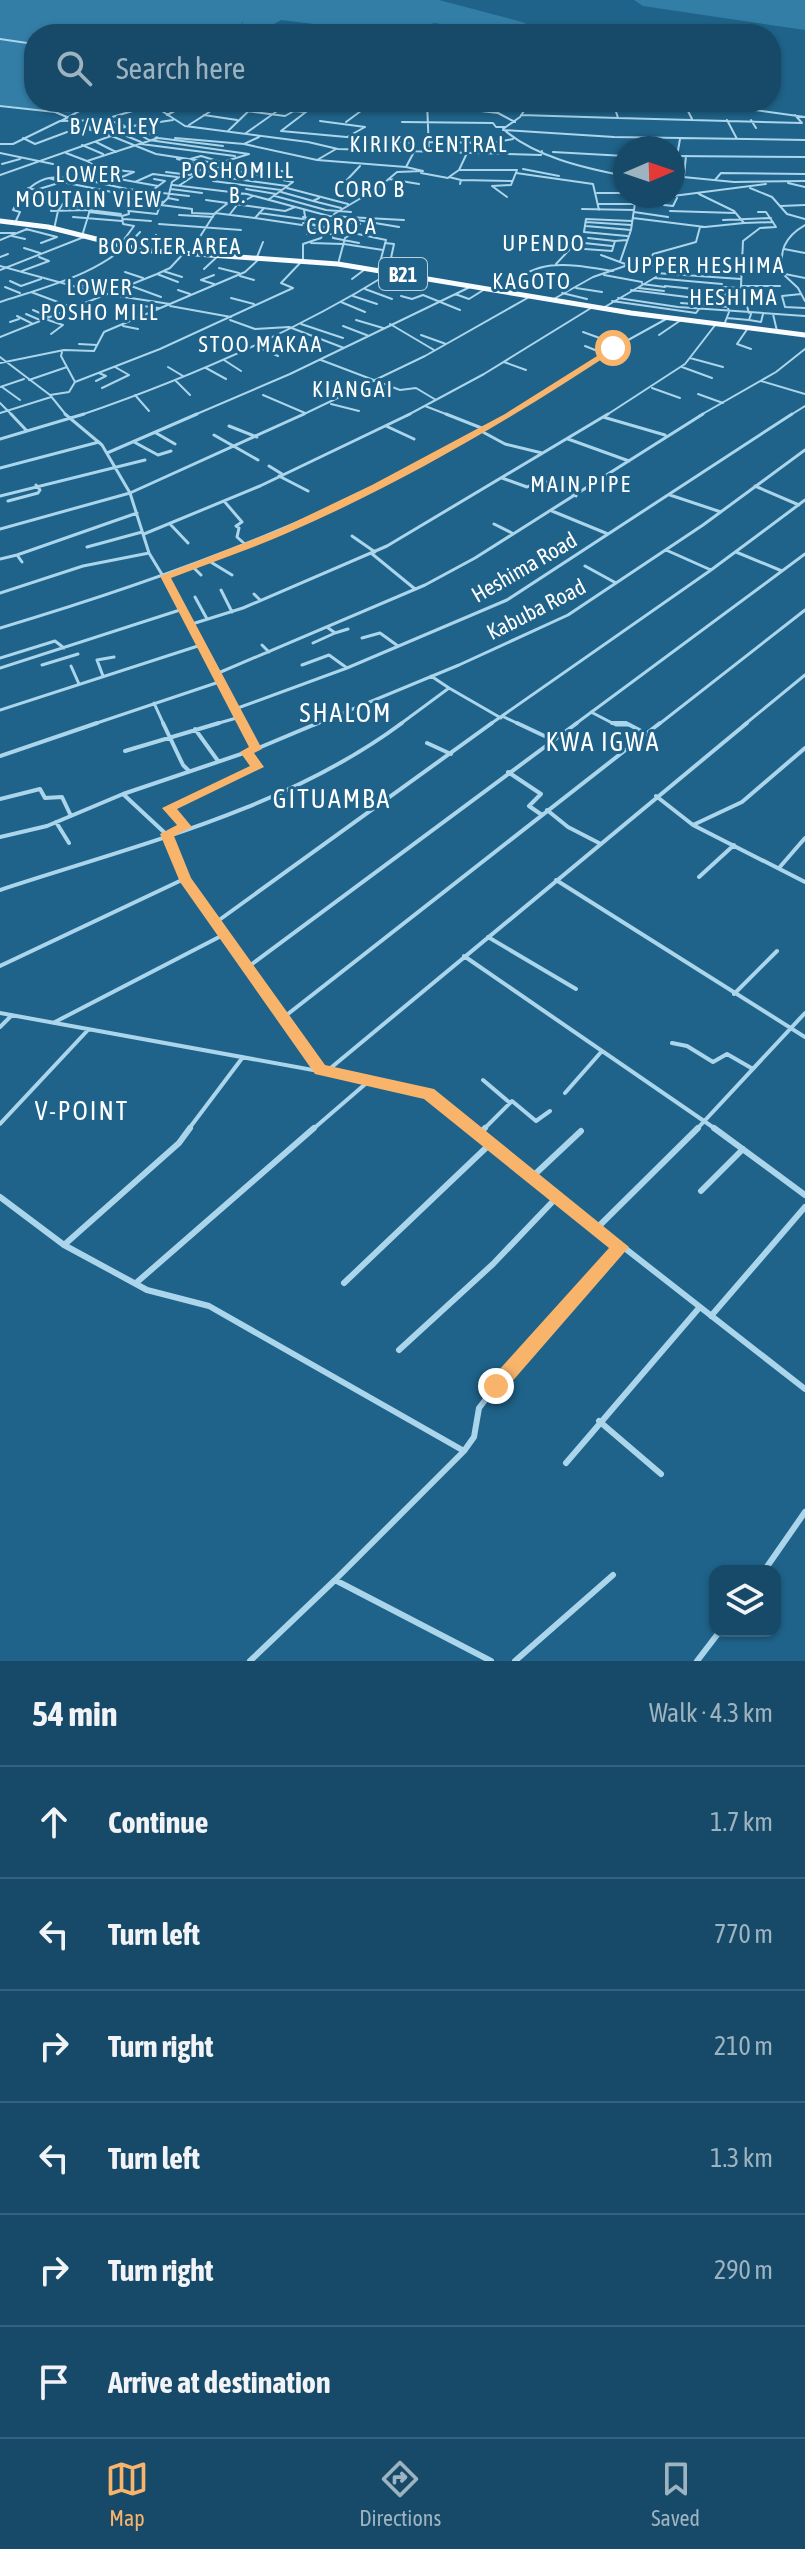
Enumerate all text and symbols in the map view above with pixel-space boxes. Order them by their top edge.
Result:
search box [24,24,781,112]
icon: search [52,46,96,90]
text: Search here [116,51,245,85]
district label: B/VALLEY [69,113,161,139]
district label: KIRIKO CENTRAL [349,131,509,157]
north arrow [613,136,685,208]
district label: POSHOMILL B. [181,157,295,208]
district label: LOWER MOUTAIN VIEW [15,161,163,212]
district label: CORO B [334,176,406,202]
district label: CORO A [306,213,378,239]
district label: UPENDO [502,230,586,256]
district label: BOOSTER AREA [98,233,242,259]
district label: UPPER HESHIMA [626,252,786,278]
road number: B21 [379,258,427,290]
district label: KAGOTO [492,268,572,294]
district label: LOWER POSHO MILL [41,274,159,325]
district label: HESHIMA [689,284,779,310]
route start [595,330,631,366]
district label: STOO MAKAA [198,331,324,357]
district label: KIANGAI [312,376,394,402]
district label: MAIN PIPE [530,471,632,497]
street label: Heshima Road [467,526,581,608]
street label: Kabuba Road [482,573,590,645]
district label: SHALOM [300,698,392,728]
district label: KWA IGWA [546,727,660,757]
district label: GITUAMBA [273,784,391,814]
district label: V-POINT [35,1096,129,1126]
route end [478,1368,514,1404]
map controls [709,1565,781,1637]
button: layers [709,1565,781,1637]
text: 54 min [32,1694,117,1733]
text: Walk · 4.3 km [649,1698,773,1728]
icon: ahead [32,1800,76,1844]
text: Continue [108,1805,208,1839]
text: 1.7 km [710,1807,773,1837]
icon: left [32,1912,76,1956]
text: Turn left [108,1917,200,1951]
text: 770 m [714,1919,773,1949]
icon: right [32,2024,76,2068]
text: Turn right [108,2029,214,2063]
text: 210 m [714,2031,773,2061]
icon: left [32,2136,76,2180]
text: Turn left [108,2141,200,2175]
text: 1.3 km [710,2143,773,2173]
icon: right [32,2248,76,2292]
text: Turn right [108,2253,214,2287]
text: 290 m [714,2255,773,2285]
icon: arrive [32,2360,76,2404]
text: Arrive at destination [108,2365,330,2399]
tab: Map [105,2457,149,2531]
tab: Directions [359,2457,441,2531]
tab: Saved [651,2457,700,2531]

